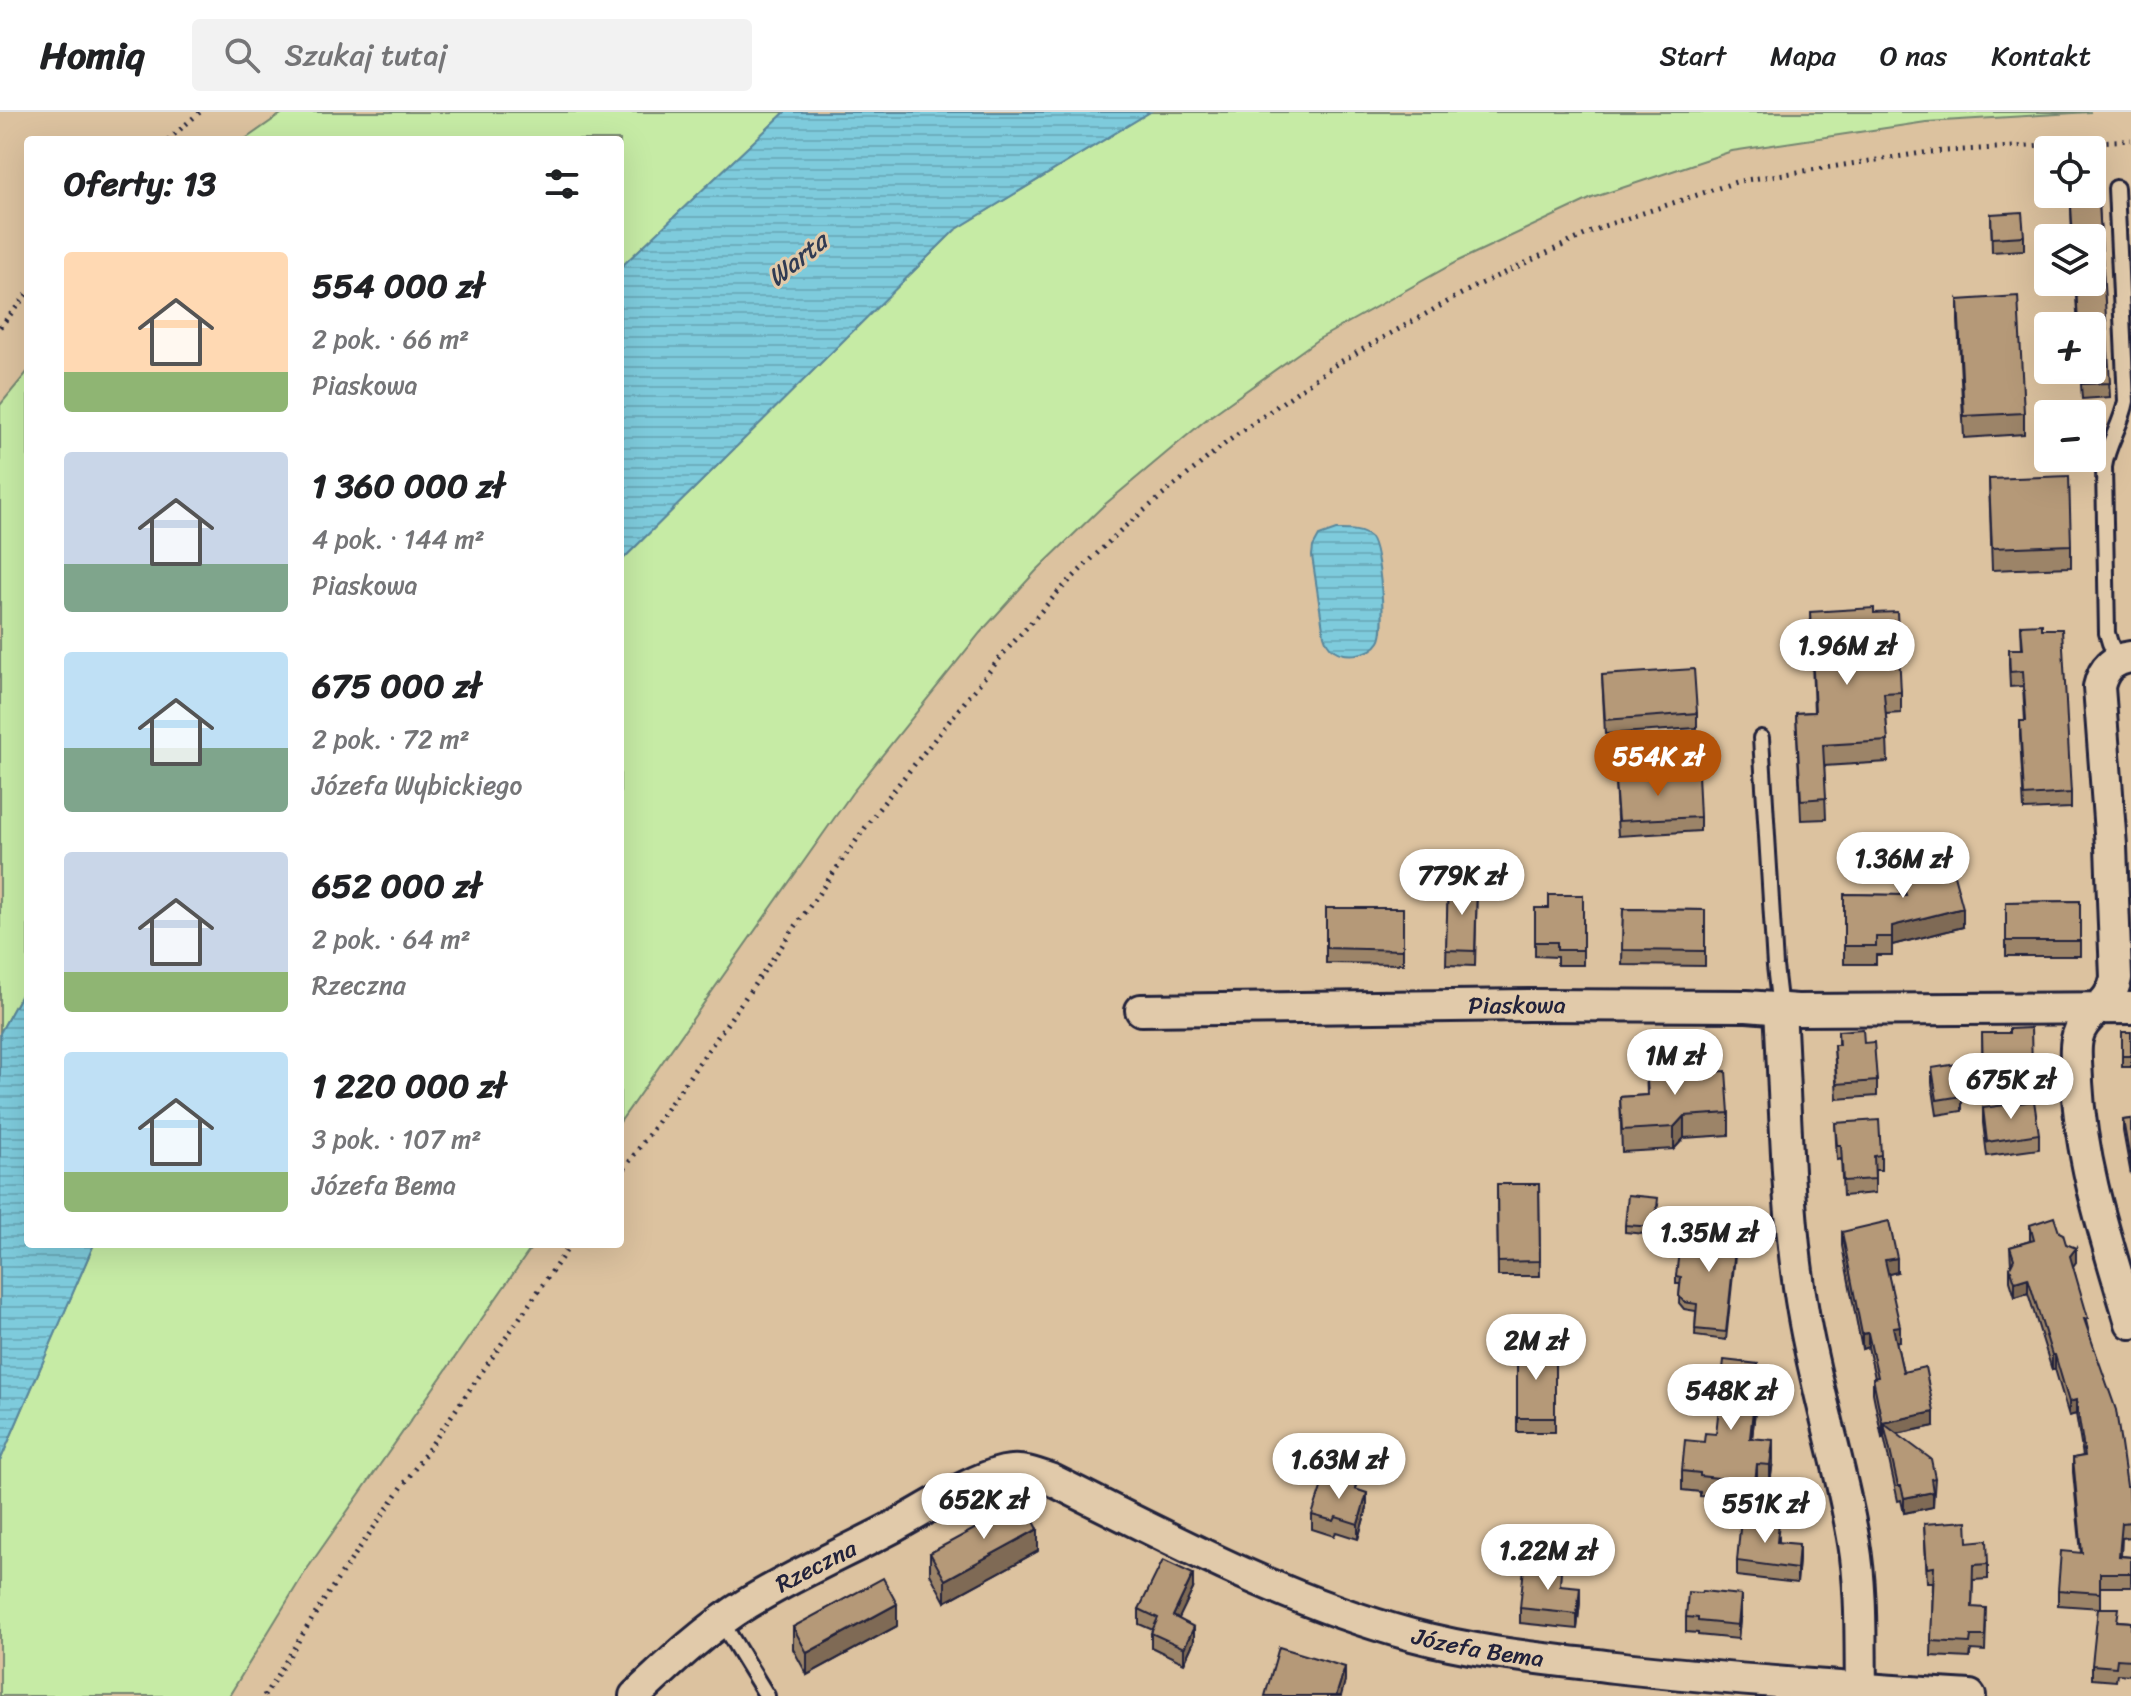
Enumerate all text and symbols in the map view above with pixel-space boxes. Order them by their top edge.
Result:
search box [192,19,752,91]
text: Homiq [40,22,144,89]
text: Szukaj tutaj [284,28,447,82]
text: Start [1659,31,1726,80]
text: Mapa [1770,31,1836,80]
text: O nas [1880,31,1947,80]
text: Kontakt [1991,31,2091,80]
icon: search [220,33,264,77]
map controls [2034,136,2106,472]
button: locate [2034,136,2106,208]
text: Oferty: 13 [64,154,216,214]
icon: filters [540,162,584,206]
water label: Warta [756,218,840,298]
button: layers [2034,224,2106,296]
text: 554 000 zł [312,256,484,316]
icon: home [128,284,224,380]
button: + [2034,312,2106,384]
text: 2 pok. · 66 m² [312,316,469,362]
text: Piaskowa [312,362,418,408]
button: − [2034,400,2106,472]
text: 1 360 000 zł [312,456,504,516]
icon: home [128,484,224,580]
text: 4 pok. · 144 m² [312,516,485,562]
text: Piaskowa [312,562,418,608]
pin: 1.96M zł [1764,619,1930,687]
text: 1.96M zł [1798,622,1896,668]
text: 675 000 zł [312,656,481,716]
icon: home [128,684,224,780]
text: 2 pok. · 72 m² [312,716,470,762]
pin: 554K zł [1584,730,1732,798]
text: 554K zł [1612,733,1704,779]
text: Józefa Wybickiego [312,762,522,808]
pin: 1.36M zł [1820,832,1986,900]
text: 1.36M zł [1855,835,1951,881]
pin: 779K zł [1388,849,1536,917]
text: 779K zł [1417,852,1507,898]
text: 652 000 zł [312,856,481,916]
icon: home [128,884,224,980]
text: 2 pok. · 64 m² [312,916,471,962]
text: Rzeczna [312,962,406,1008]
street label: Piaskowa [1468,984,1566,1027]
pin: 1M zł [1619,1029,1731,1097]
text: 1M zł [1645,1032,1705,1078]
pin: 675K zł [1937,1053,2085,1121]
text: 1 220 000 zł [312,1056,506,1116]
text: 675K zł [1967,1056,2055,1102]
icon: home [128,1084,224,1180]
text: 3 pok. · 107 m² [312,1116,482,1162]
text: Józefa Bema [312,1162,456,1208]
pin: 1.35M zł [1626,1206,1792,1274]
text: 1.35M zł [1660,1209,1758,1255]
pin: 2M zł [1480,1314,1592,1382]
text: 2M zł [1504,1317,1568,1363]
pin: 548K zł [1657,1364,1805,1432]
text: 548K zł [1685,1367,1777,1413]
pin: 1.63M zł [1256,1433,1422,1501]
text: 1.63M zł [1291,1436,1387,1482]
pin: 652K zł [910,1473,1058,1541]
text: 652K zł [939,1476,1029,1522]
pin: 551K zł [1691,1477,1839,1545]
text: 551K zł [1722,1480,1808,1526]
pin: 1.22M zł [1465,1524,1631,1592]
street label: Rzeczna [767,1527,865,1604]
text: 1.22M zł [1499,1527,1597,1573]
street label: Józefa Bema [1406,1615,1546,1680]

